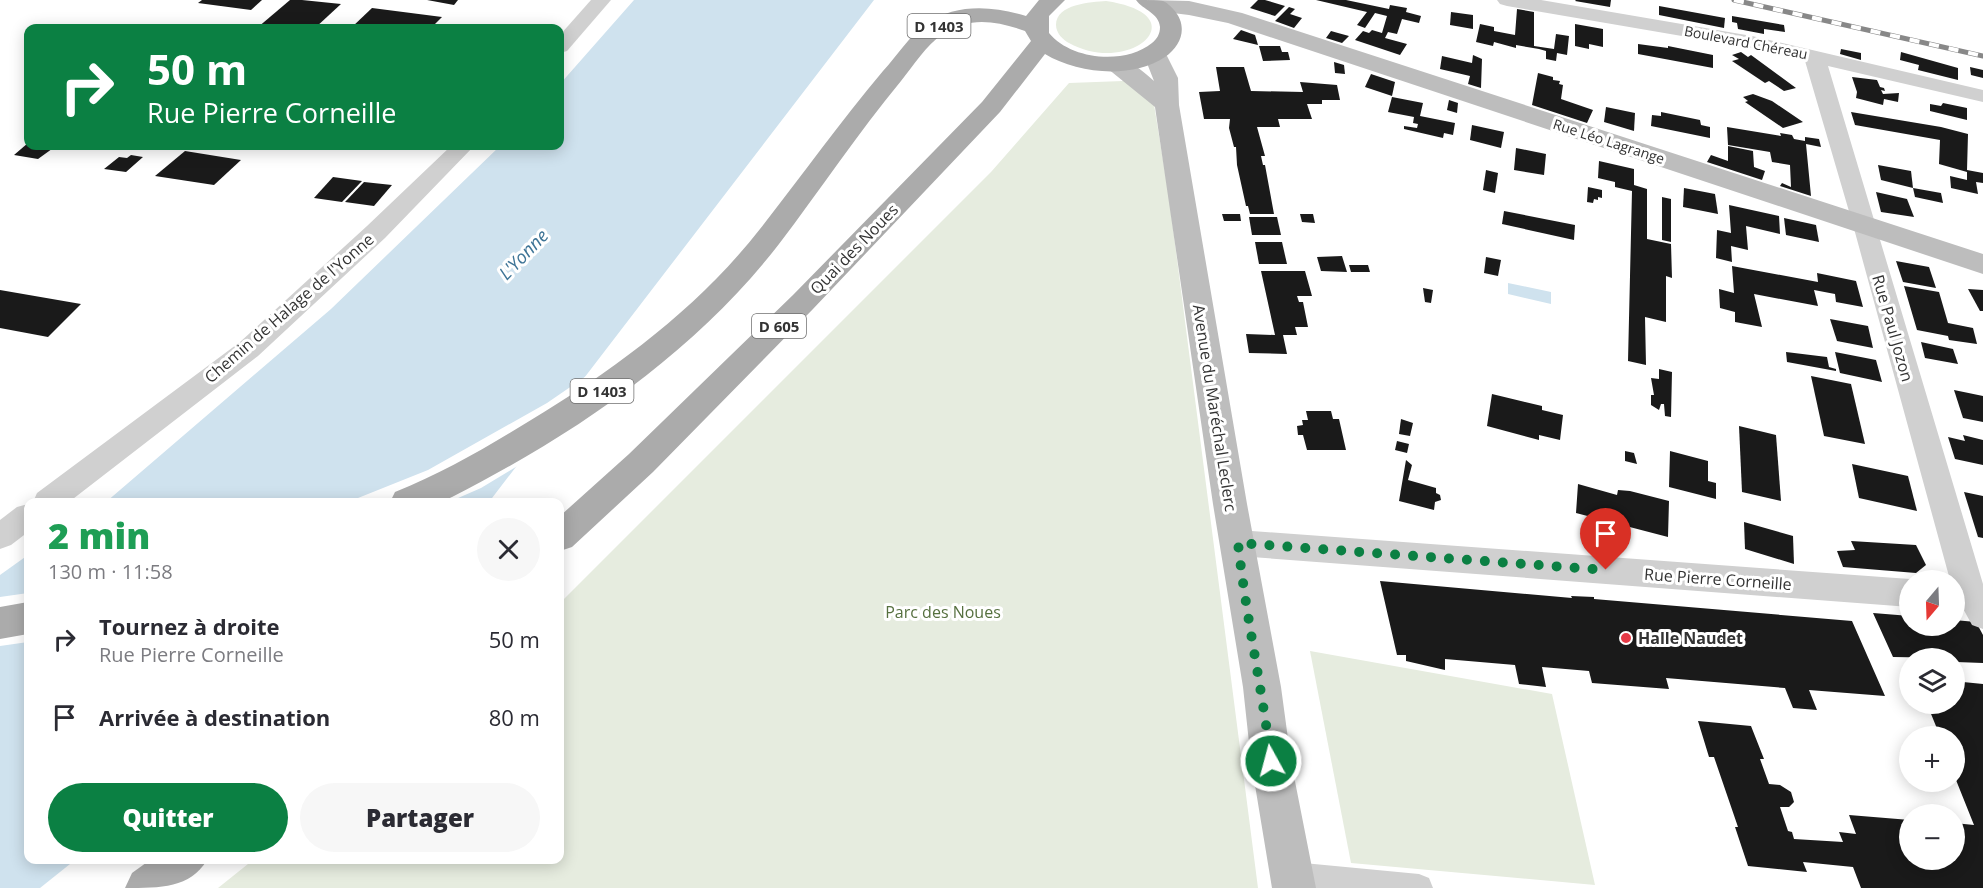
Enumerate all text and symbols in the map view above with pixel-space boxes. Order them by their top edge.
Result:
road number: D 1403 [908,14,970,38]
street label: Boulevard Chéreau [1683,21,1809,63]
text: 50 m [147,40,247,97]
icon: right [48,48,126,126]
text: Rue Pierre Corneille [147,94,396,131]
street label: Rue Léo Lagrange [1551,114,1667,168]
street label: Quai des Noues [805,199,903,299]
water label: L'Yonne [493,224,553,284]
street label: Chemin de Halage de l'Yonne [200,228,378,388]
street label: Rue Paul Jozon [1867,272,1919,384]
street label: Avenue du Maréchal Leclerc [1188,303,1242,513]
road number: D 605 [752,314,806,338]
road number: D 1403 [570,379,634,403]
pin [1580,508,1631,570]
text: 2 min [48,511,150,560]
icon: arrive [1589,517,1622,550]
button: close [477,518,540,581]
text: 130 m · 11:58 [48,558,173,585]
street label: Rue Pierre Corneille [1643,563,1793,595]
north arrow [1899,570,1965,636]
map controls [1899,570,1965,870]
park label: Parc des Noues [885,601,1001,623]
text: Tournez à droite [99,611,280,641]
icon: right [48,623,81,656]
text: 50 m [489,624,540,654]
place label: Halle Naudet [1638,627,1743,649]
marker: Halle Naudet [1619,631,1633,645]
text: Rue Pierre Corneille [99,641,284,668]
button: layers [1899,648,1965,714]
icon: arrive [48,701,81,734]
text: Arrivée à destination [99,702,330,732]
text: 80 m [489,702,540,732]
button: + [1899,726,1965,792]
position arrow [1239,729,1303,793]
button: Quitter [48,783,288,852]
button: Partager [300,783,540,852]
button: − [1899,804,1965,870]

